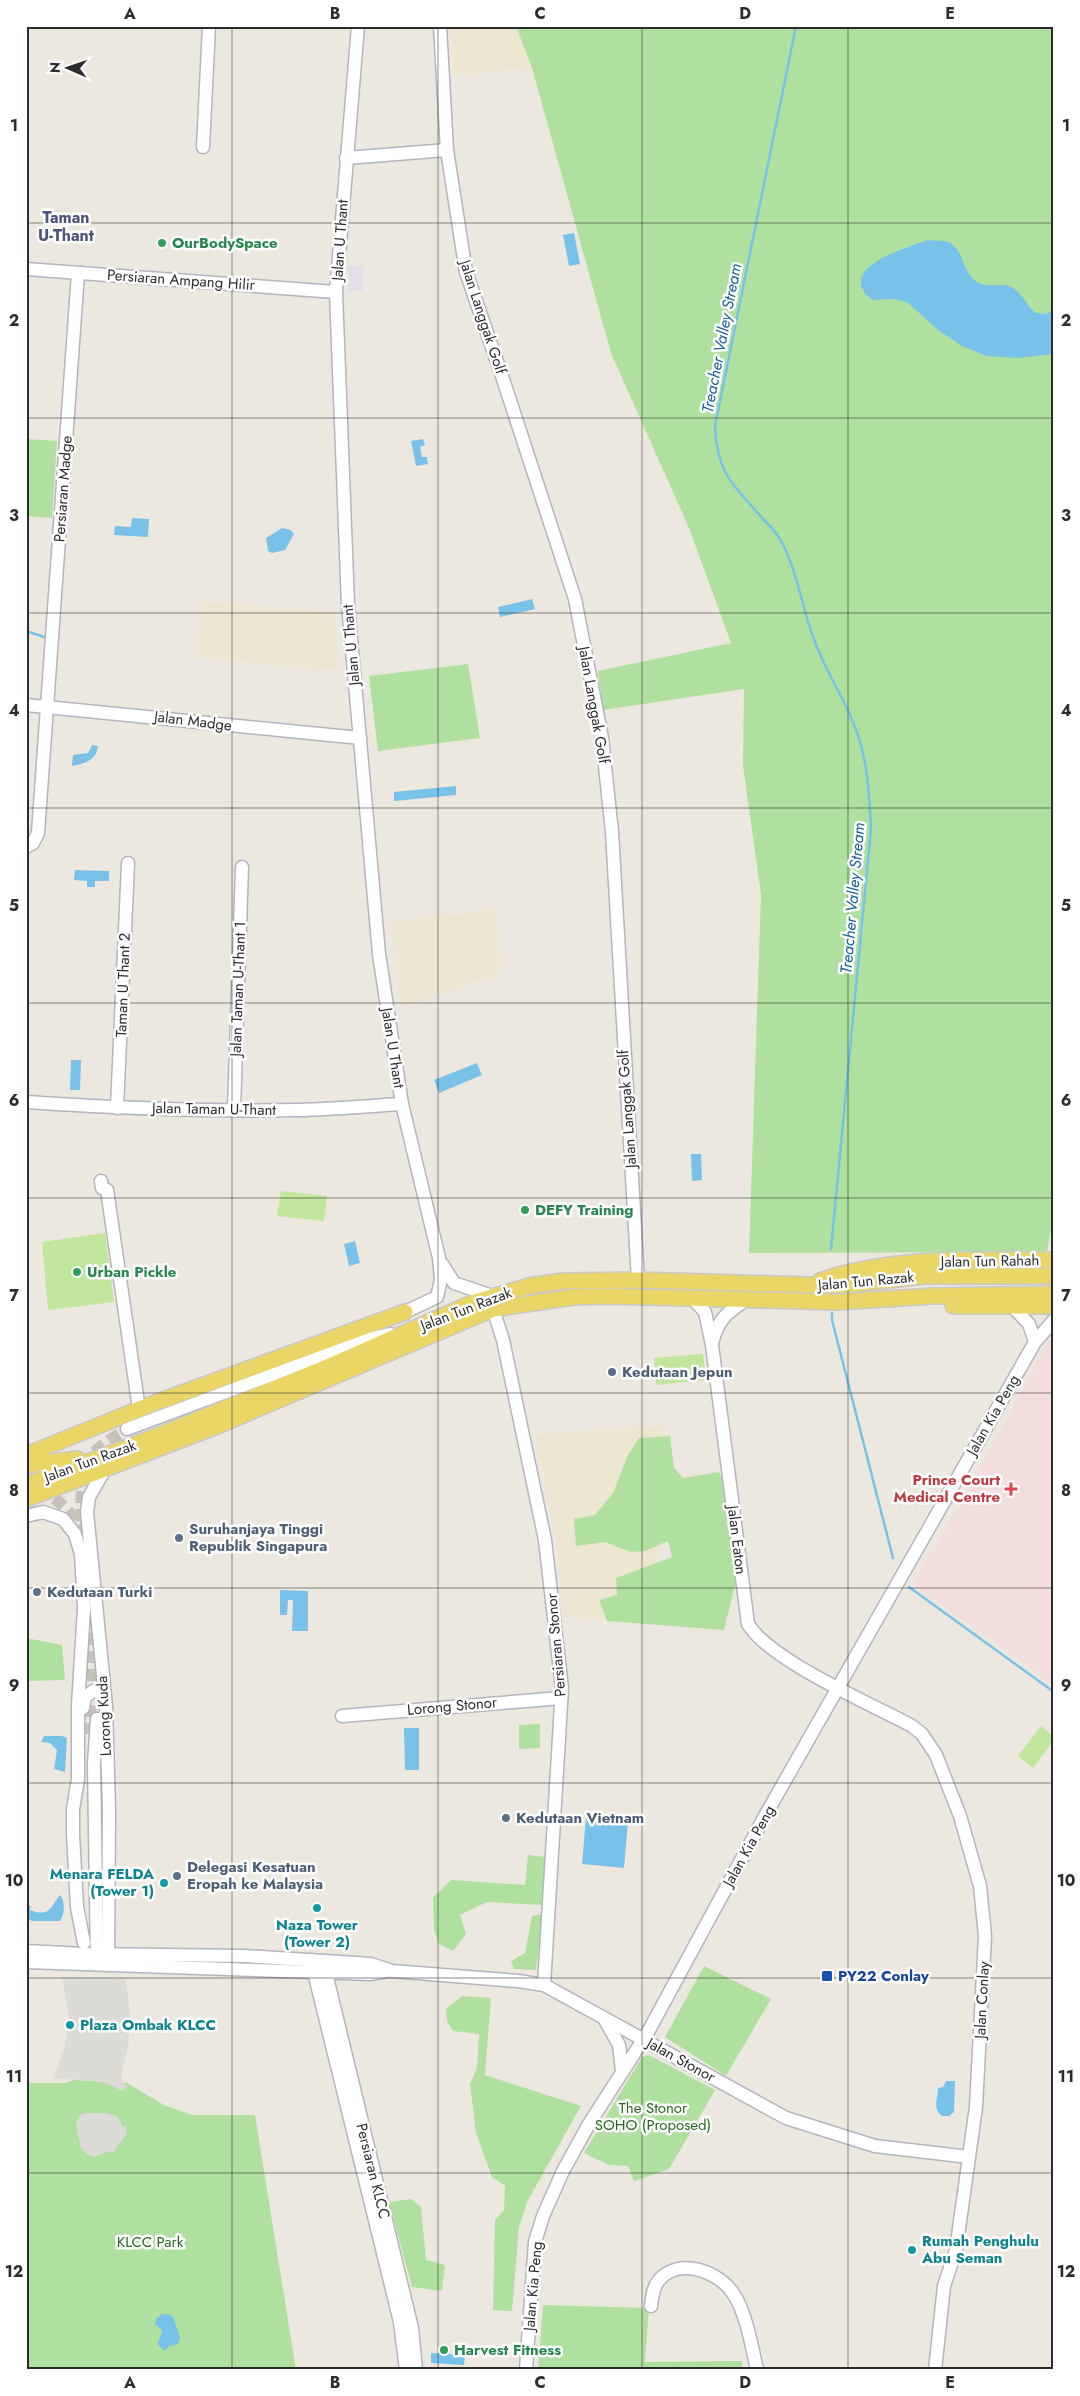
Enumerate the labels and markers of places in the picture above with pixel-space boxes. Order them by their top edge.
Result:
place label: OurBodySpace [172,232,278,254]
marker: OurBodySpace [156,237,168,249]
place label: DEFY Training [535,1199,633,1221]
marker: DEFY Training [519,1204,531,1216]
place label: Urban Pickle [87,1261,177,1283]
marker: Urban Pickle [71,1266,83,1278]
place label: Kedutaan Jepun [622,1361,733,1383]
marker: Kedutaan Jepun [606,1366,618,1378]
place label: Prince Court Medical Centre [894,1469,1000,1508]
marker: Prince Court Medical Centre [1004,1482,1018,1496]
place label: Suruhanjaya Tinggi Republik Singapura [189,1518,327,1557]
marker: Suruhanjaya Tinggi Republik Singapura [173,1532,185,1544]
place label: Kedutaan Turki [47,1581,152,1603]
marker: Kedutaan Turki [31,1586,43,1598]
place label: Kedutaan Vietnam [516,1807,644,1829]
marker: Kedutaan Vietnam [500,1812,512,1824]
place label: Delegasi Kesatuan Eropah ke Malaysia [187,1856,323,1895]
place label: Menara FELDA (Tower 1) [50,1863,155,1902]
marker: Delegasi Kesatuan Eropah ke Malaysia [171,1870,183,1882]
marker: Menara FELDA (Tower 1) [158,1877,170,1889]
marker: Naza Tower (Tower 2) [311,1902,323,1914]
place label: Naza Tower (Tower 2) [276,1914,359,1953]
place label: PY22 Conlay [838,1965,929,1987]
marker: PY22 Conlay [820,1969,834,1983]
place label: Plaza Ombak KLCC [80,2014,216,2036]
marker: Plaza Ombak KLCC [64,2019,76,2031]
place label: Rumah Penghulu Abu Seman [921,2230,1039,2269]
marker: Rumah Penghulu Abu Seman [906,2244,918,2256]
place label: Harvest Fitness [454,2339,561,2361]
marker: Harvest Fitness [438,2344,450,2356]

